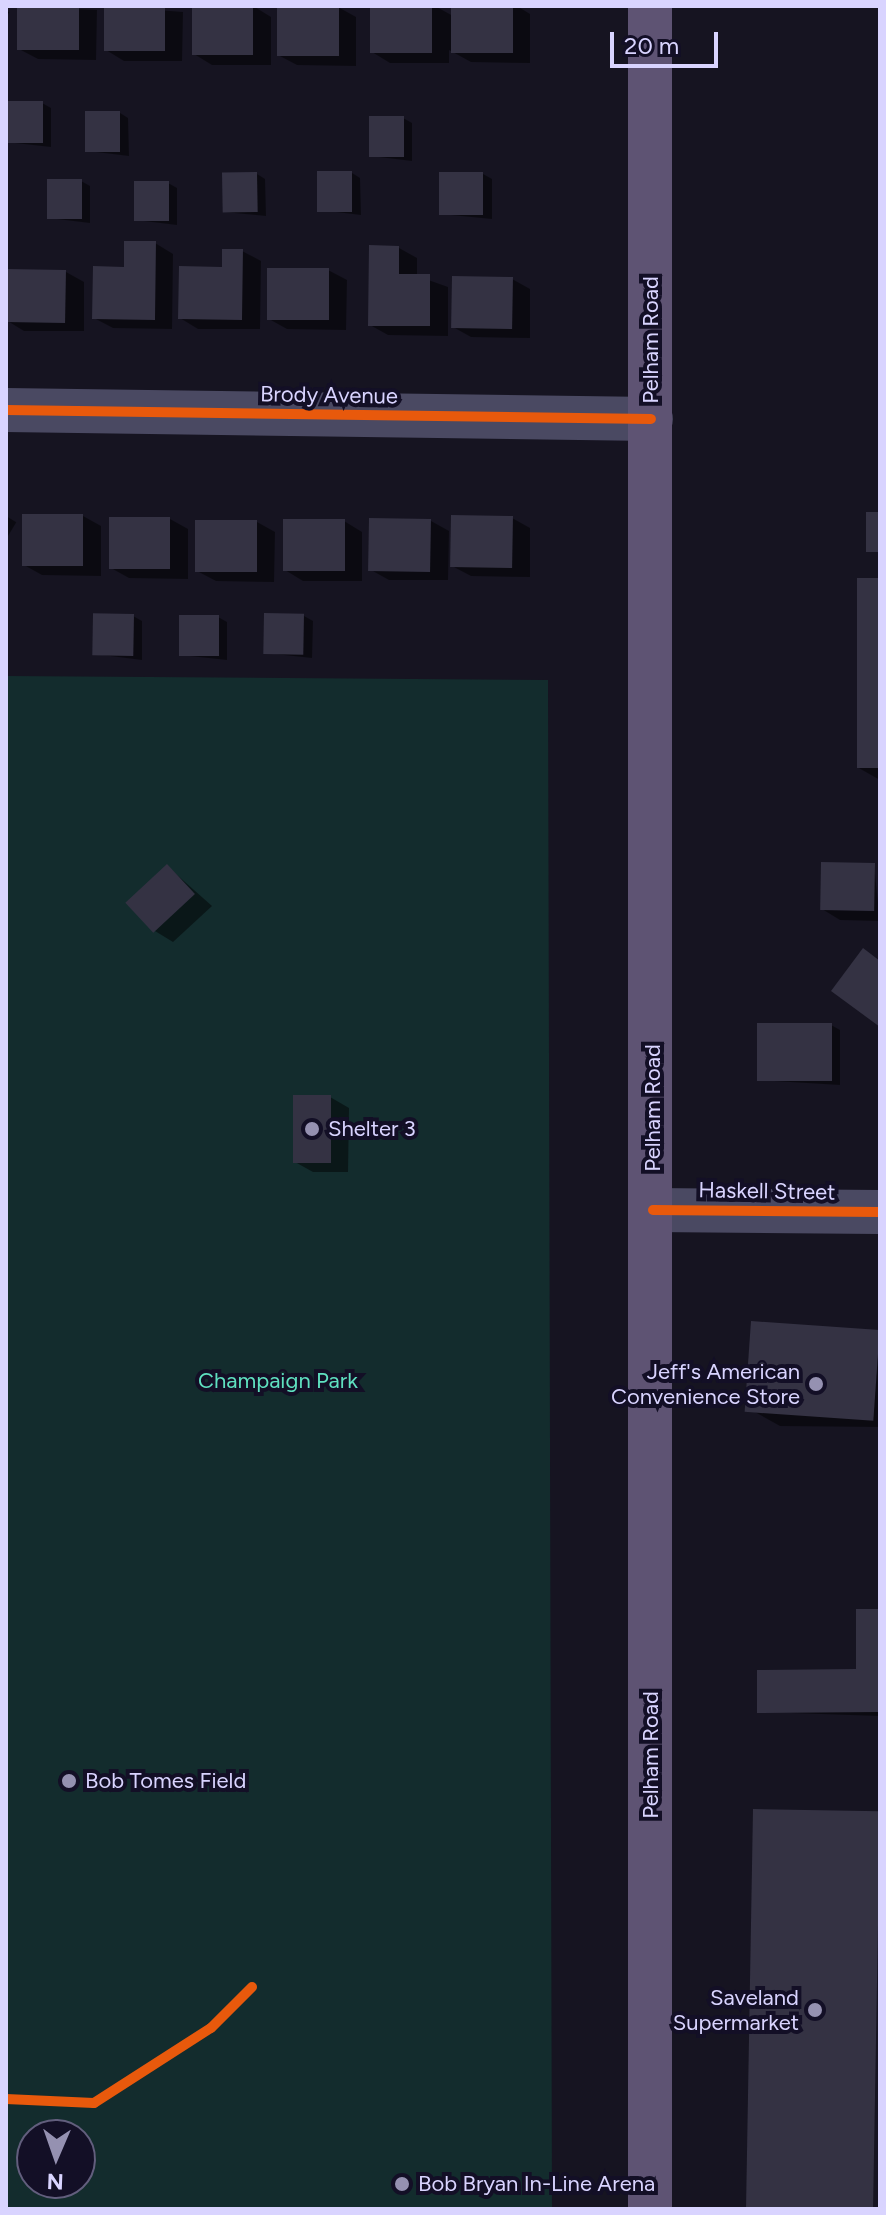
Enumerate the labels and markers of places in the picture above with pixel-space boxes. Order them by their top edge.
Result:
place label: Shelter 3 [328,1116,416,1142]
marker: Shelter 3 [303,1120,321,1138]
place label: Jeff's American Convenience Store [611,1358,800,1410]
marker: Jeff's American Convenience Store [807,1375,825,1393]
place label: Bob Tomes Field [85,1768,246,1794]
marker: Bob Tomes Field [60,1772,78,1790]
place label: Saveland Supermarket [673,1984,799,2036]
marker: Saveland Supermarket [806,2001,824,2019]
place label: Bob Bryan In-Line Arena [418,2171,655,2197]
marker: Bob Bryan In-Line Arena [393,2175,411,2193]

